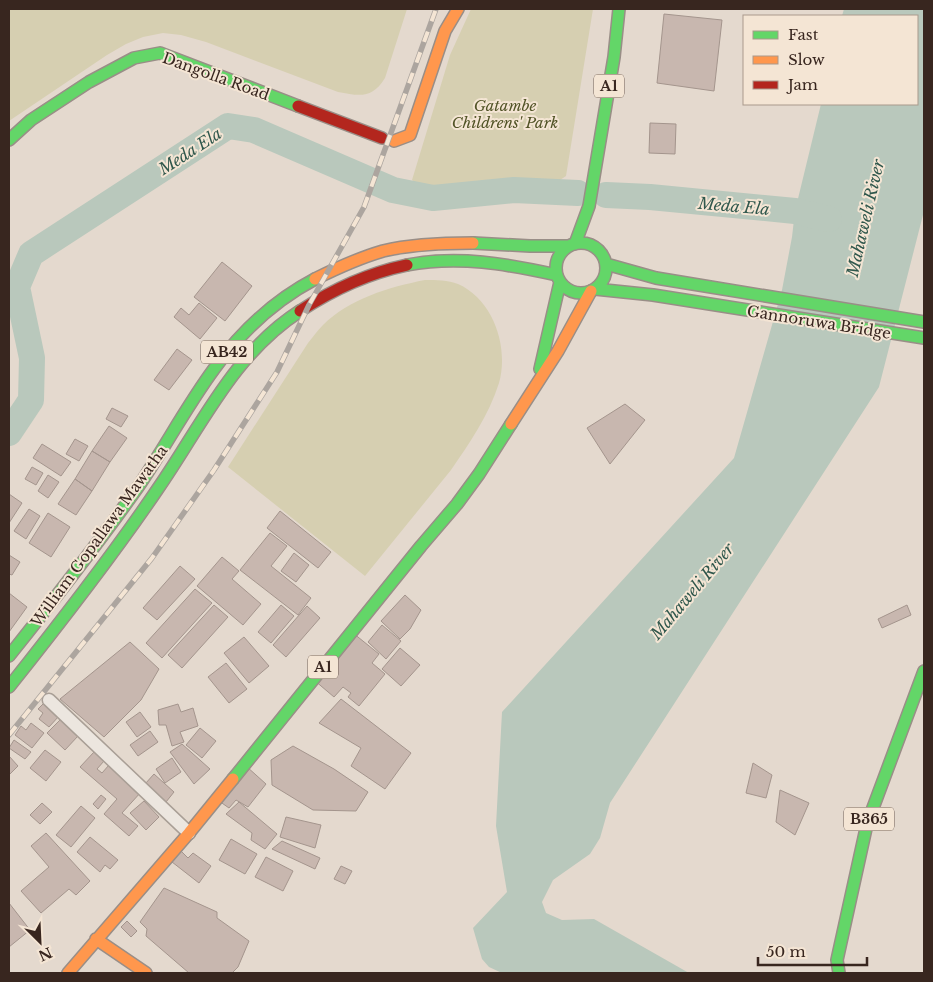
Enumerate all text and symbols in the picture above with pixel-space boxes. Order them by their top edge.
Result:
legend [743,15,918,105]
text: Fast [788,25,819,44]
street label: Dangolla Road [160,48,272,104]
text: Slow [788,50,825,69]
road number: A1 [594,74,624,98]
text: Jam [786,75,818,94]
park label: Gatambe Childrens' Park [452,96,558,132]
water label: Meda Ela [154,123,225,179]
water label: Mahaweli River [842,157,888,280]
water label: Meda Ela [697,193,770,219]
street label: Gannoruwa Bridge [746,301,892,343]
road number: AB42 [201,341,253,364]
street label: William Gopallawa Mawatha [26,441,172,631]
water label: Mahaweli River [645,538,739,644]
road number: A1 [308,656,338,679]
road number: B365 [844,808,894,831]
north arrow [15,917,65,967]
scale bar [758,934,867,966]
text: 50 m [766,942,806,961]
text: N [36,943,55,965]

